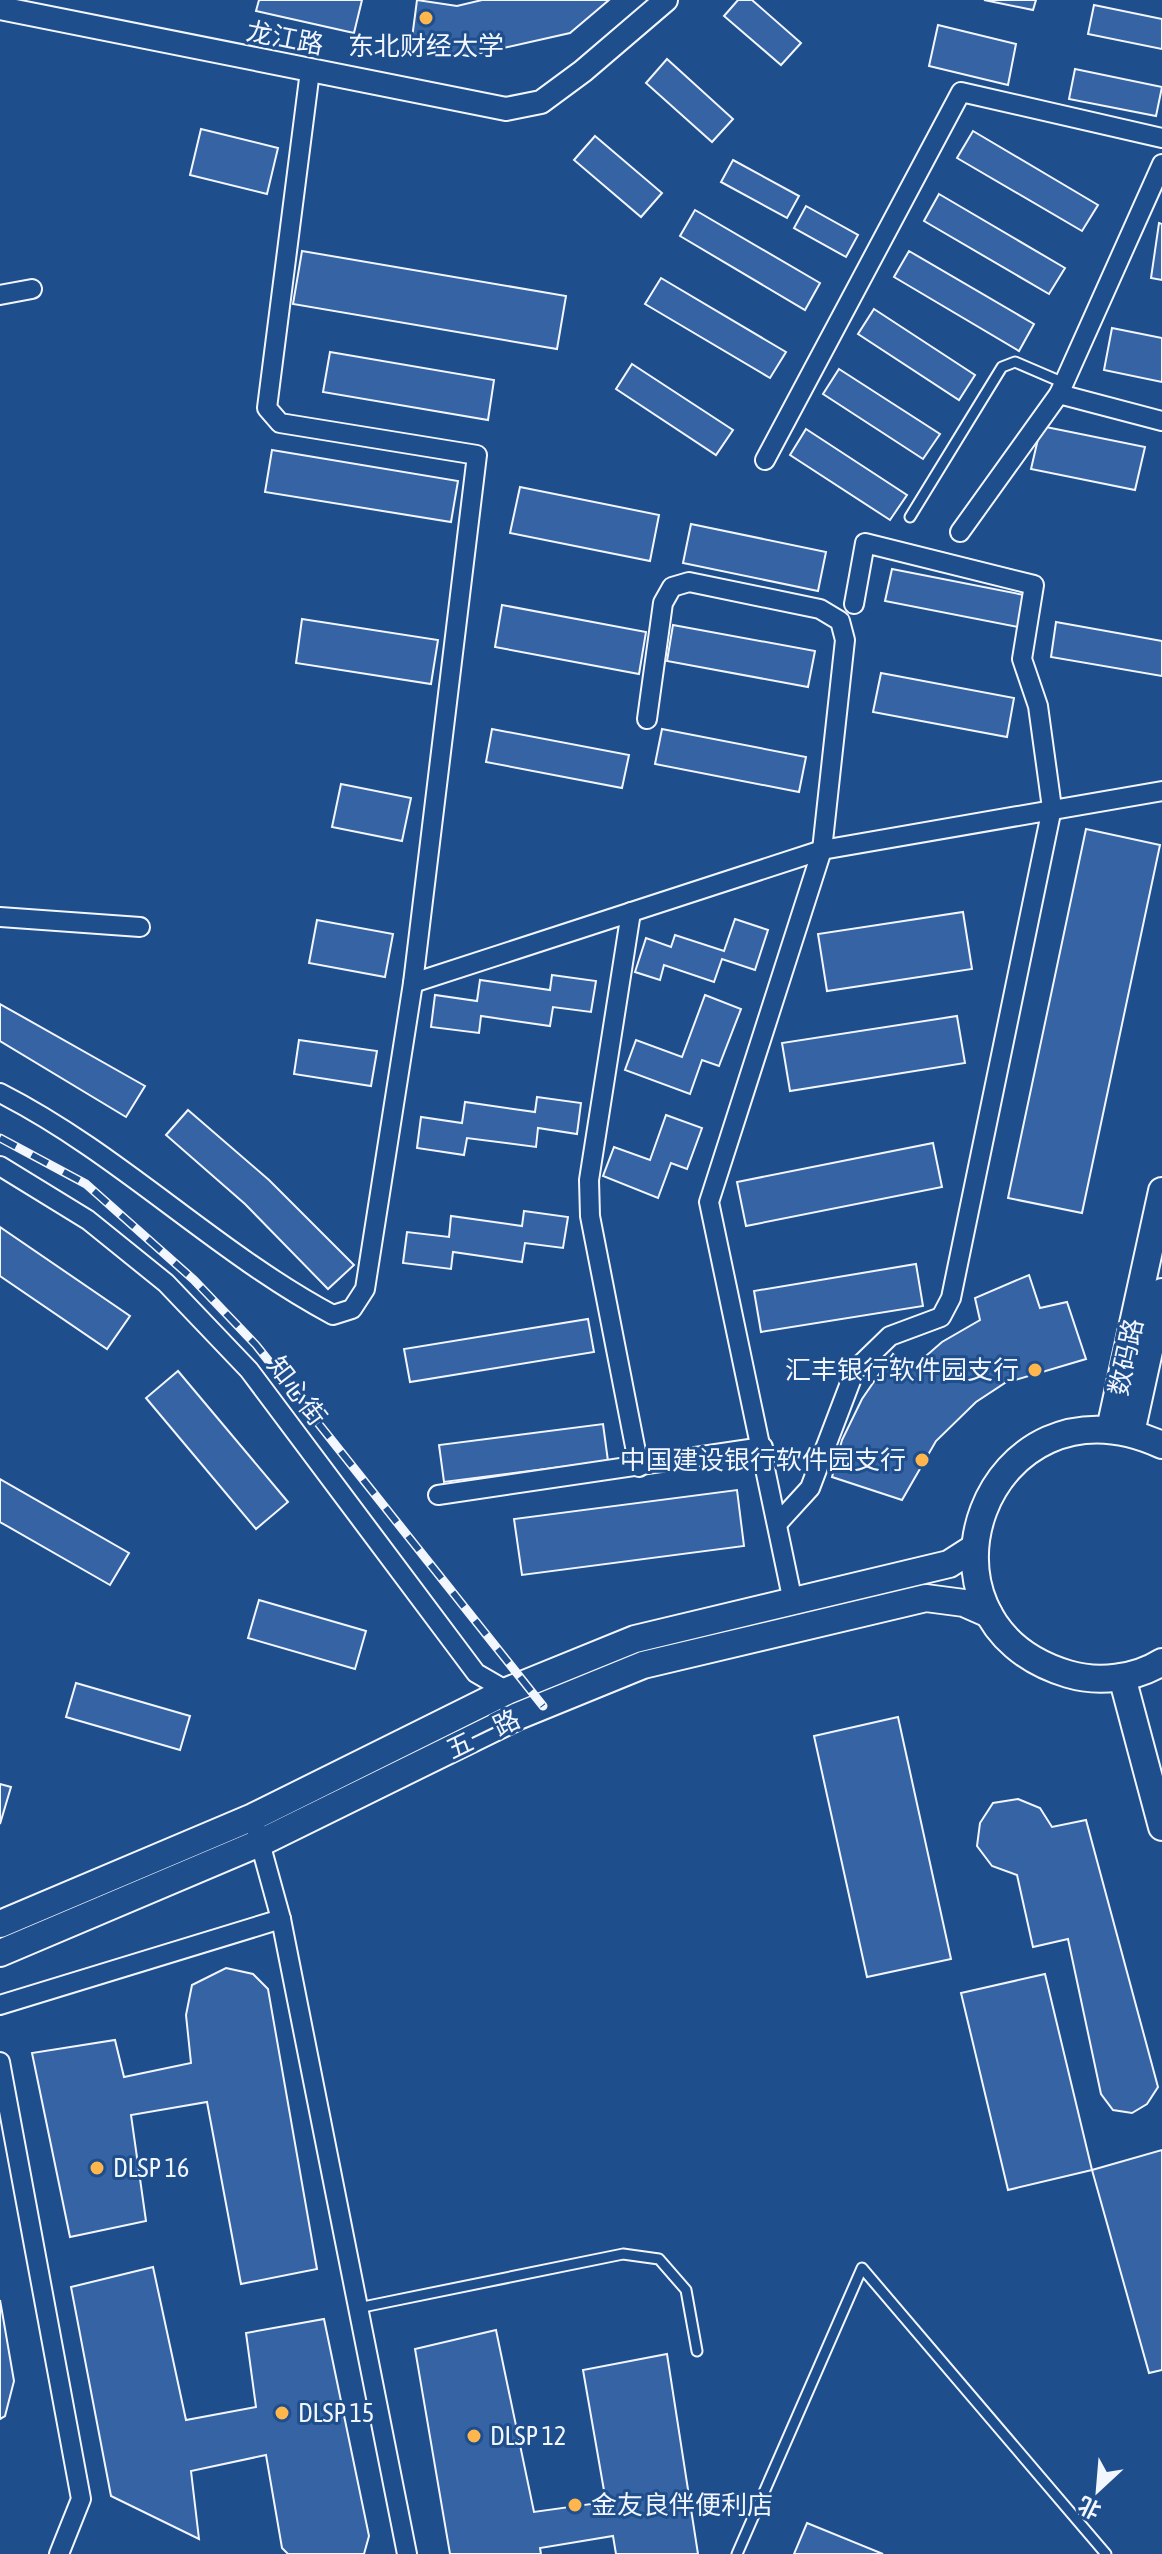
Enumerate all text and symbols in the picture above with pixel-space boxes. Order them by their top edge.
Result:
marker: 东北财经大学 [417,9,435,27]
street label: 龙江路 [244,16,326,60]
place label: 东北财经大学 [348,31,504,61]
street label: 数码路 [1103,1316,1149,1398]
street label: 知心街 [262,1351,332,1431]
place label: 汇丰银行软件园支行 [785,1355,1019,1385]
marker: 汇丰银行软件园支行 [1026,1361,1044,1379]
place label: 中国建设银行软件园支行 [620,1445,906,1475]
marker: 中国建设银行软件园支行 [913,1451,931,1469]
street label: 五一路 [441,1703,525,1765]
place label: DLSP 16 [113,2153,189,2183]
marker: DLSP 16 [88,2159,106,2177]
place label: DLSP 15 [298,2398,374,2428]
marker: DLSP 15 [273,2404,291,2422]
place label: DLSP 12 [490,2421,566,2451]
marker: DLSP 12 [465,2427,483,2445]
north arrow [1058,2450,1138,2530]
place label: 金友良伴便利店 [591,2490,773,2520]
text: 北 [1074,2491,1105,2524]
marker: 金友良伴便利店 [566,2496,584,2514]

